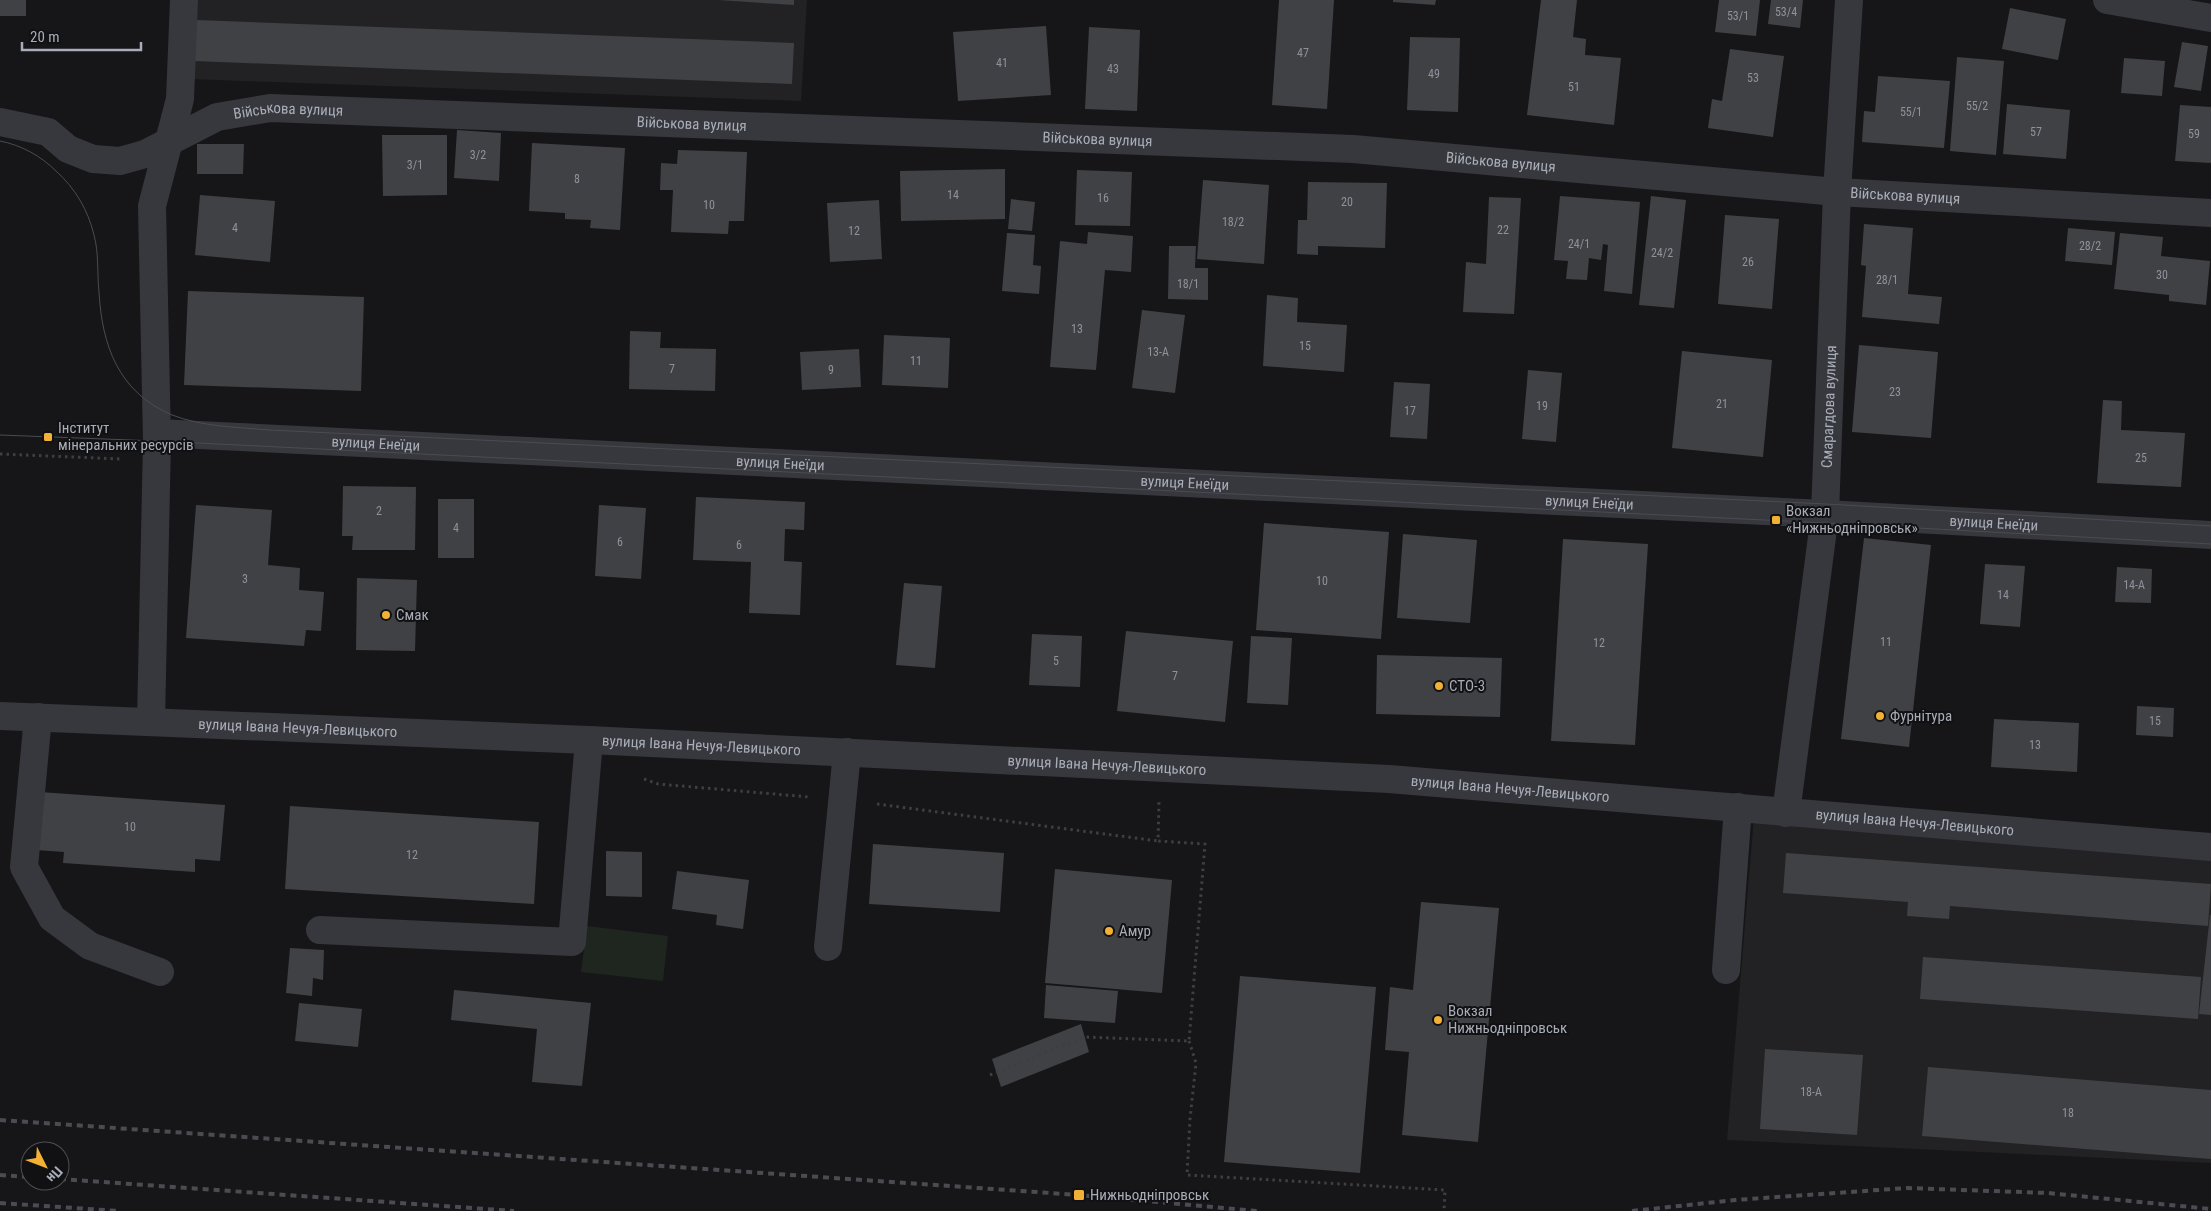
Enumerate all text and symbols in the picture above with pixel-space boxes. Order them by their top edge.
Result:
house number: 53/4 [1775,5,1797,19]
house number: 53/1 [1727,9,1749,23]
scale bar [22,20,141,52]
text: 20 m [30,28,60,46]
house number: 47 [1297,46,1309,60]
house number: 41 [996,56,1008,70]
house number: 43 [1107,62,1119,76]
house number: 49 [1428,67,1440,81]
house number: 53 [1747,71,1759,85]
house number: 51 [1568,80,1580,94]
street label: Військова вулиця [232,99,343,123]
house number: 55/2 [1966,99,1988,113]
house number: 55/1 [1900,105,1922,119]
street label: Військова вулиця [636,113,747,135]
house number: 57 [2030,125,2042,139]
house number: 59 [2188,127,2200,141]
street label: Військова вулиця [1042,128,1153,150]
house number: 3/2 [470,148,486,162]
street label: Військова вулиця [1445,148,1556,176]
house number: 3/1 [407,158,423,172]
house number: 8 [574,172,580,186]
street label: Військова вулиця [1850,184,1961,208]
house number: 14 [947,188,959,202]
house number: 16 [1097,191,1109,205]
house number: 20 [1341,195,1353,209]
house number: 10 [703,198,715,212]
house number: 18/2 [1222,215,1244,229]
house number: 4 [232,221,238,235]
house number: 22 [1497,223,1509,237]
house number: 12 [848,224,860,238]
house number: 24/1 [1568,237,1590,251]
house number: 28/2 [2079,239,2101,253]
house number: 24/2 [1651,246,1673,260]
house number: 26 [1742,255,1754,269]
house number: 30 [2156,268,2168,282]
house number: 28/1 [1876,273,1898,287]
house number: 18/1 [1177,277,1199,291]
house number: 13 [1071,322,1083,336]
house number: 15 [1299,339,1311,353]
house number: 13-А [1147,345,1169,359]
street label: Смарагдова вулиця [1818,345,1840,468]
house number: 11 [910,354,922,368]
house number: 7 [669,362,675,376]
house number: 9 [828,363,834,377]
house number: 23 [1889,385,1901,399]
house number: 21 [1716,397,1728,411]
house number: 19 [1536,399,1548,413]
house number: 17 [1404,404,1416,418]
place label: Інститут мінеральних ресурсів [58,419,193,454]
marker: Інститут мінеральних ресурсів [42,431,54,443]
street label: вулиця Енеїди [331,432,421,455]
house number: 25 [2135,451,2147,465]
street label: вулиця Енеїди [735,452,825,474]
street label: вулиця Енеїди [1140,472,1230,494]
street label: вулиця Енеїди [1545,491,1634,514]
place label: Вокзал «Нижньодніпровськ» [1786,502,1918,537]
house number: 2 [376,504,382,518]
street label: вулиця Енеїди [1949,512,2039,535]
marker: Вокзал «Нижньодніпровськ» [1770,514,1782,526]
house number: 4 [453,521,459,535]
house number: 6 [617,535,623,549]
house number: 6 [736,538,742,552]
house number: 3 [242,572,248,586]
house number: 10 [1316,574,1328,588]
house number: 14-А [2123,578,2145,592]
house number: 14 [1997,588,2009,602]
place label: Смак [396,606,429,624]
marker: Смак [380,609,392,621]
house number: 11 [1880,635,1892,649]
house number: 12 [1593,636,1605,650]
house number: 5 [1053,654,1059,668]
house number: 7 [1172,669,1178,683]
place label: СТО-3 [1449,677,1485,695]
marker: СТО-3 [1433,680,1445,692]
place label: Фурнітура [1890,707,1952,725]
marker: Фурнітура [1874,710,1886,722]
house number: 15 [2149,714,2161,728]
street label: вулиця Івана Нечуя-Левицького [198,715,398,741]
street label: вулиця Івана Нечуя-Левицького [602,732,801,759]
house number: 13 [2029,738,2041,752]
street label: вулиця Івана Нечуя-Левицького [1007,751,1207,779]
street label: вулиця Івана Нечуя-Левицького [1410,772,1610,806]
street label: вулиця Івана Нечуя-Левицького [1815,805,2015,840]
house number: 10 [124,820,136,834]
house number: 12 [406,848,418,862]
place label: Амур [1119,922,1151,940]
marker: Амур [1103,925,1115,937]
place label: Вокзал Нижньодніпровськ [1448,1002,1567,1037]
marker: Вокзал Нижньодніпровськ [1432,1014,1444,1026]
house number: 18-А [1800,1085,1822,1099]
house number: 18 [2062,1106,2074,1120]
north arrow [20,1141,70,1191]
text: Пн [43,1164,66,1186]
place label: Нижньодніпровськ [1090,1186,1209,1204]
marker: Нижньодніпровськ [1072,1188,1086,1202]

